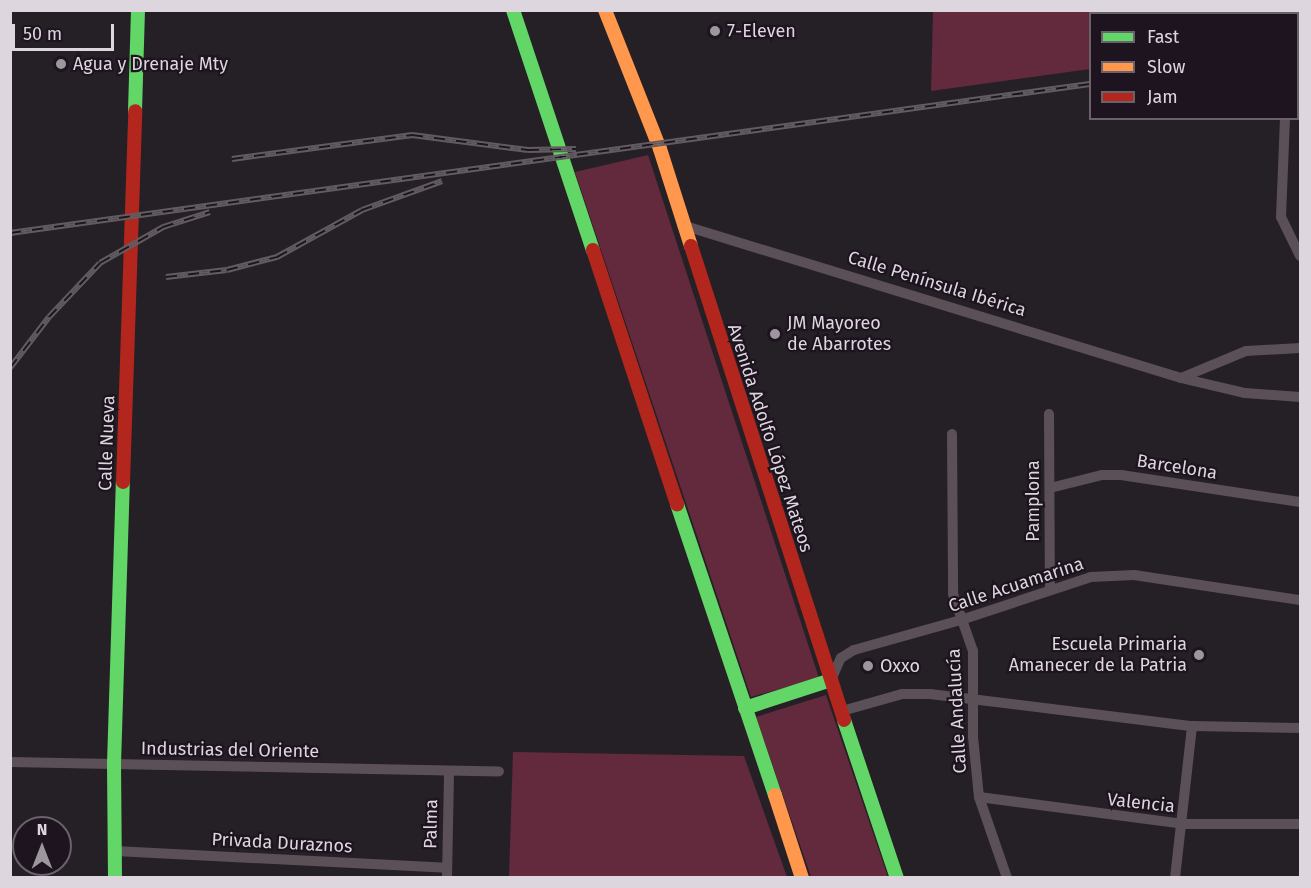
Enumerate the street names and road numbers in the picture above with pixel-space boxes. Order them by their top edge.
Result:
street label: Calle Península Ibérica [845,247,1029,321]
street label: Avenida Adolfo López Mateos [723,321,817,555]
street label: Calle Nueva [95,395,119,491]
street label: Barcelona [1135,450,1219,484]
street label: Pamplona [1022,460,1044,542]
street label: Calle Acuamarina [946,553,1086,617]
street label: Calle Andalucía [943,648,971,774]
street label: Industrias del Oriente [141,738,319,762]
street label: Valencia [1106,789,1176,817]
street label: Palma [420,799,442,849]
street label: Privada Duraznos [211,829,353,857]

